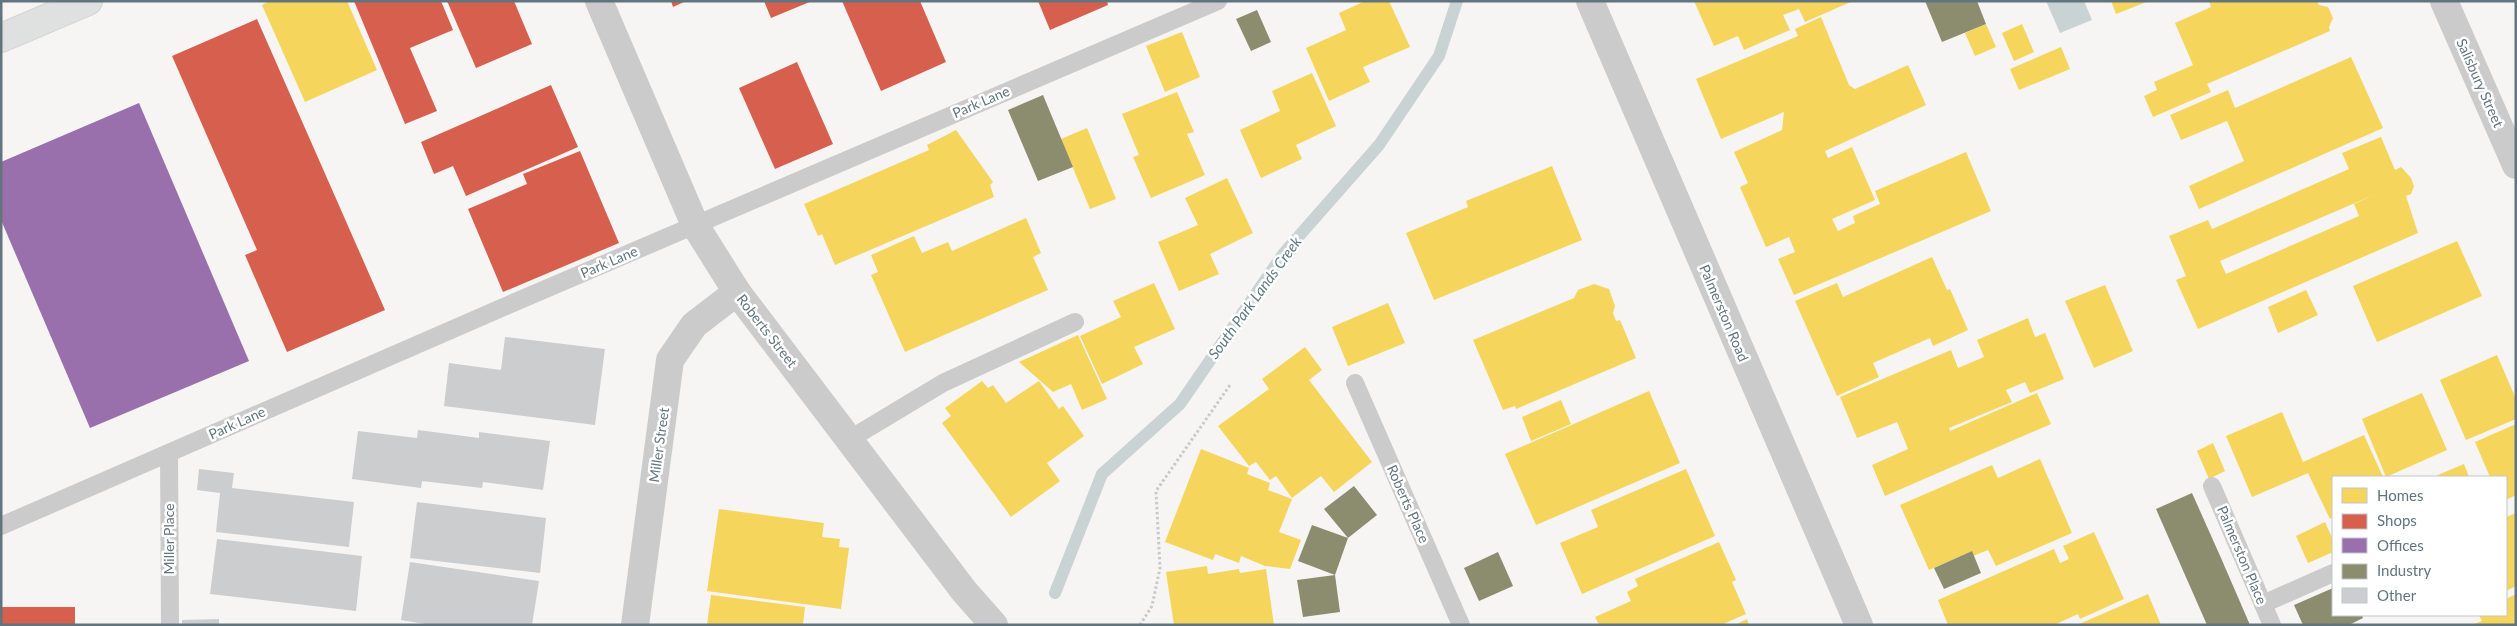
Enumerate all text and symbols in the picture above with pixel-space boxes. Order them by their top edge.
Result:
street label: Salisbury Street [2453,36,2508,130]
street label: Park Lane [950,82,1012,121]
water label: South Park Lands Creek [1204,232,1305,362]
street label: Park Lane [578,242,640,281]
street label: Palmerston Road [1696,262,1753,364]
street label: Roberts Street [734,291,801,371]
street label: Park Lane [206,403,268,443]
street label: Miller Street [645,406,672,484]
street label: Roberts Place [1384,462,1433,546]
legend [2332,476,2507,616]
text: Homes [2377,486,2423,504]
street label: Miller Place [160,503,177,575]
street label: Palmerston Place [2214,503,2271,607]
text: Shops [2377,511,2417,529]
text: Offices [2377,536,2424,554]
text: Industry [2377,561,2432,579]
text: Other [2377,586,2417,604]

